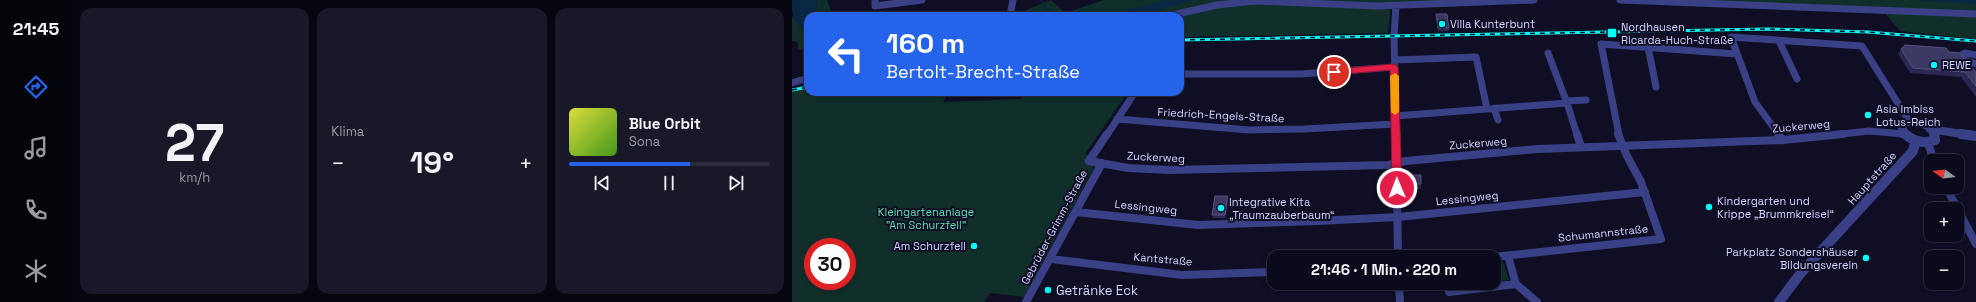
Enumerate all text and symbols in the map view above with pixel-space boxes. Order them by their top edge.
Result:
text: 21:45 [13,17,59,40]
place label: Villa Kunterbunt [1450,17,1535,31]
marker: Villa Kunterbunt [1437,19,1447,29]
place label: Nordhausen Ricarda-Huch-Straße [1621,20,1734,47]
text: 160 m [886,25,965,61]
marker: Nordhausen Ricarda-Huch-Straße [1606,27,1618,39]
icon: left [820,28,872,80]
pin [1317,55,1351,89]
place label: REWE [1942,58,1971,72]
text: Bertolt-Brecht-Straße [886,60,1080,83]
marker: REWE [1929,60,1939,70]
icon: arrive [1323,61,1345,83]
icon: directions [22,73,50,101]
place label: Asia Imbiss Lotus-Reich [1876,102,1941,129]
street label: Friedrich-Engels-Straße [1157,105,1285,125]
text: 27 [165,110,224,176]
marker: Asia Imbiss Lotus-Reich [1863,110,1873,120]
text: Blue Orbit [629,114,701,133]
street label: Zuckerweg [1771,116,1831,136]
text: Klima [331,123,364,140]
text: Sona [629,133,660,150]
street label: Zuckerweg [1448,133,1508,153]
icon: music [22,134,50,162]
text: 19° [410,143,454,182]
street label: Zuckerweg [1127,148,1185,166]
text: − [331,149,345,177]
text: + [519,149,533,177]
street label: Hauptstraße [1845,149,1899,207]
north arrow [1924,154,1964,194]
map controls [1924,154,1964,290]
street label: Gebrüder-Grimm-Straße [1018,167,1090,287]
position arrow [1376,167,1418,209]
text: km/h [179,169,210,186]
icon: previous [591,172,613,194]
icon: pause [658,172,680,194]
icon: next [725,172,747,194]
street label: Lessingweg [1435,188,1499,208]
place label: Kindergarten und Krippe „Brummkreisel“ [1717,194,1835,221]
place label: Integrative Kita „Traumzauberbaum“ [1229,195,1335,222]
icon: phone [22,196,50,224]
street label: Lessingweg [1114,197,1178,217]
marker: Kindergarten und Krippe „Brummkreisel“ [1704,202,1714,212]
button: + [1924,202,1964,242]
marker: Integrative Kita „Traumzauberbaum“ [1216,203,1226,213]
park label: Kleingartenanlage "Am Schurzfell" [878,205,974,232]
street label: Schumannstraße [1557,221,1649,245]
speed limit sign: 30 [804,238,856,290]
place label: Am Schurzfell [894,239,966,253]
marker: Am Schurzfell [969,241,979,251]
place label: Parkplatz Sondershäuser Bildungsverein [1726,245,1858,272]
street label: Kantstraße [1133,249,1193,269]
button: − [1924,250,1964,290]
marker: Parkplatz Sondershäuser Bildungsverein [1861,253,1871,263]
icon: climate [22,257,50,285]
text: 21:46 · 1 Min. · 220 m [1311,260,1457,279]
place label: Getränke Eck [1056,282,1138,299]
marker: Getränke Eck [1043,285,1053,295]

